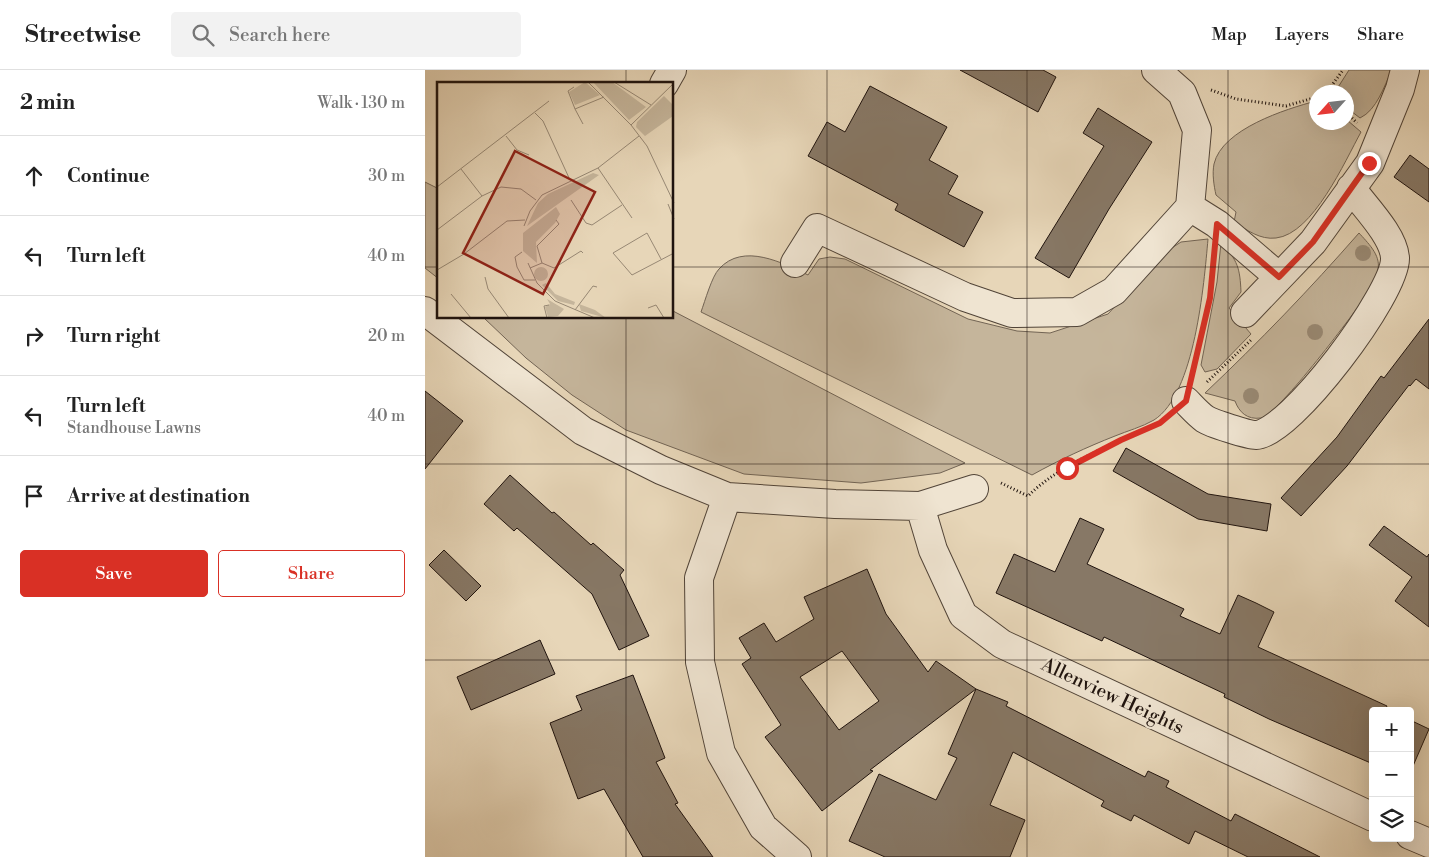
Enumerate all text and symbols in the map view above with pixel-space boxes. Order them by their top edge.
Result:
search box [171,12,521,57]
text: Streetwise [25,20,141,50]
icon: search [189,21,217,49]
text: Search here [229,23,330,47]
text: Map [1212,23,1247,46]
text: Layers [1275,23,1329,46]
text: Share [1357,23,1404,46]
inset map [437,82,674,319]
north arrow [1309,85,1354,130]
text: 2 min [20,90,75,116]
text: Walk · 130 m [317,93,405,113]
route end [1358,152,1381,175]
icon: ahead [20,162,48,190]
text: Continue [67,164,150,188]
text: 30 m [368,166,405,186]
icon: left [20,242,48,270]
text: Turn left [67,244,146,268]
text: 40 m [368,246,405,266]
icon: right [20,322,48,350]
text: Turn right [67,324,160,348]
text: 20 m [368,326,405,346]
text: Turn left [67,394,146,418]
icon: left [20,402,48,430]
text: 40 m [368,406,405,426]
text: Standhouse Lawns [67,418,201,438]
route start [1056,457,1079,480]
icon: arrive [20,482,48,510]
text: Arrive at destination [67,484,250,508]
button: Save [20,550,208,597]
button: Share [218,550,405,597]
street label: Allenview Heights [1037,652,1188,739]
map controls [1369,707,1414,842]
button: + [1369,707,1414,752]
button: − [1369,752,1414,797]
button: layers [1369,797,1414,842]

